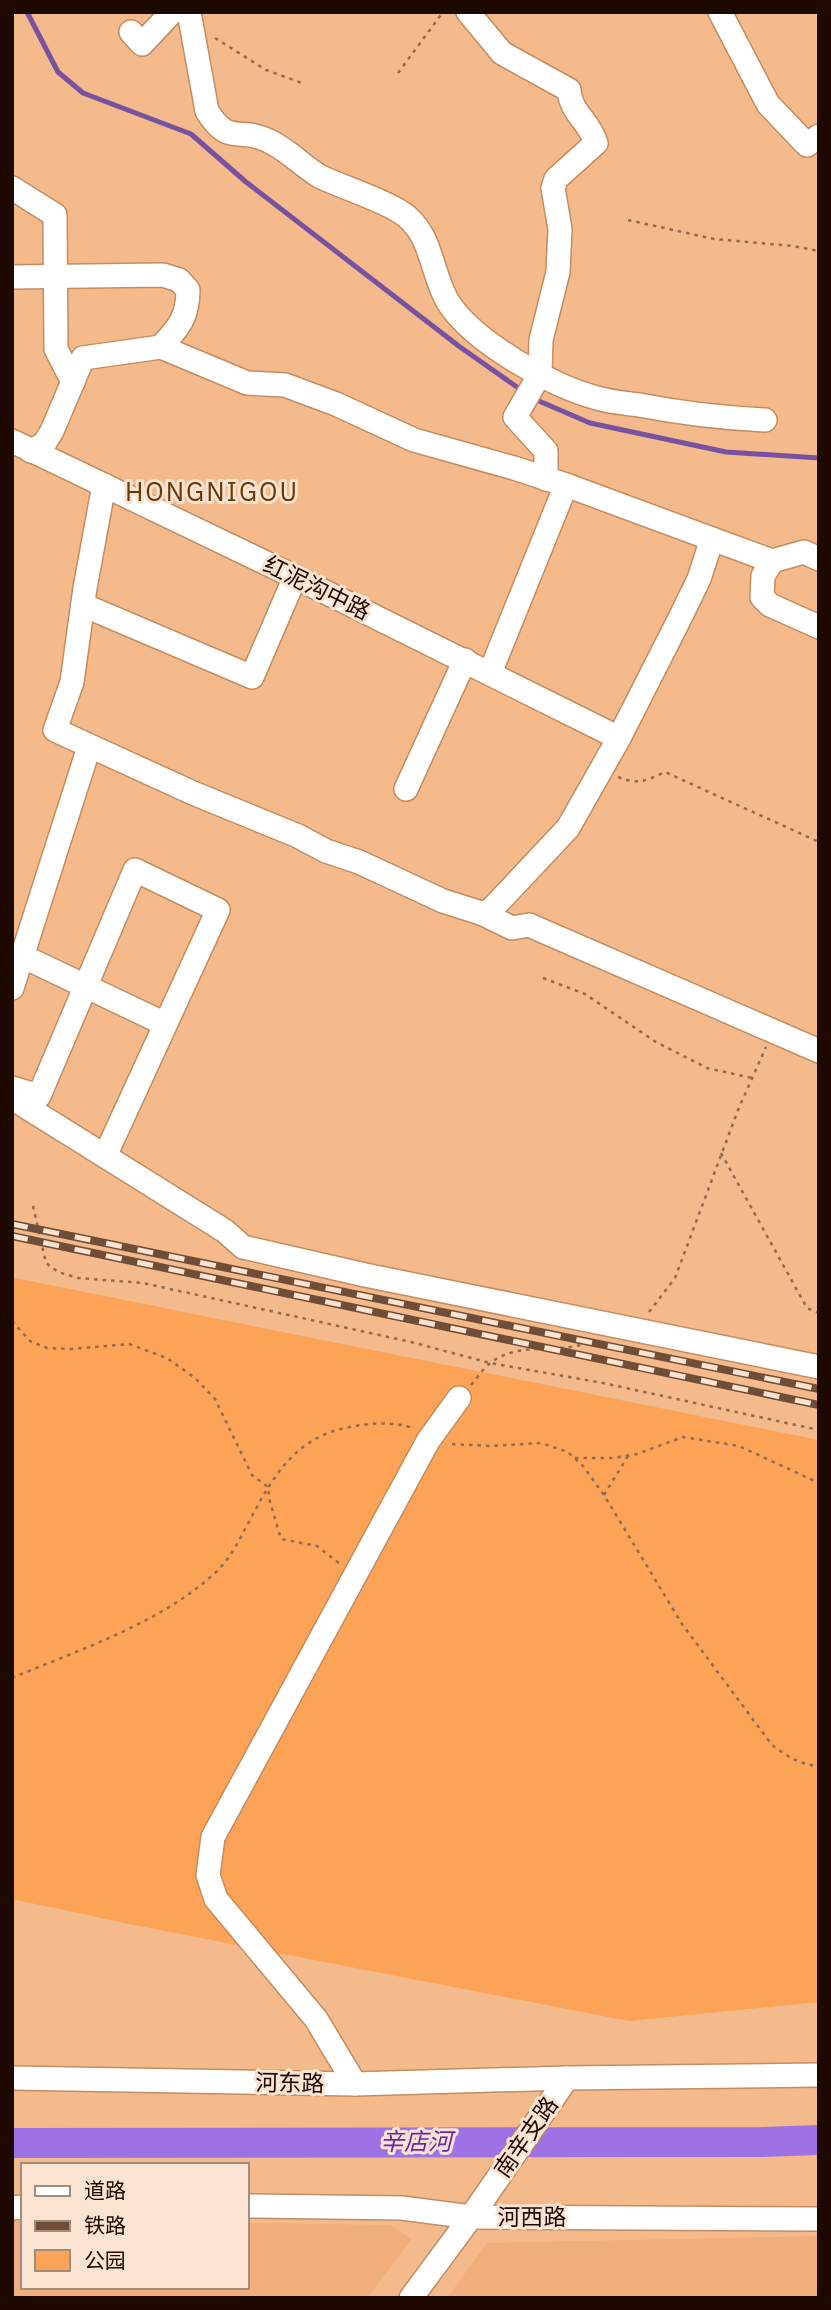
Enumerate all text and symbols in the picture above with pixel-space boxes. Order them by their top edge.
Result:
district label: HONGNIGOU [125,474,299,508]
street label: 红泥沟中路 [259,548,376,626]
street label: 河东路 [255,2066,325,2098]
street label: 南辛支路 [487,2090,564,2183]
water label: 辛店河 [380,2125,456,2157]
legend [21,2163,248,2289]
text: 道路 [84,2176,126,2204]
street label: 河西路 [498,2201,567,2231]
text: 铁路 [84,2211,126,2239]
text: 公园 [84,2246,126,2274]

